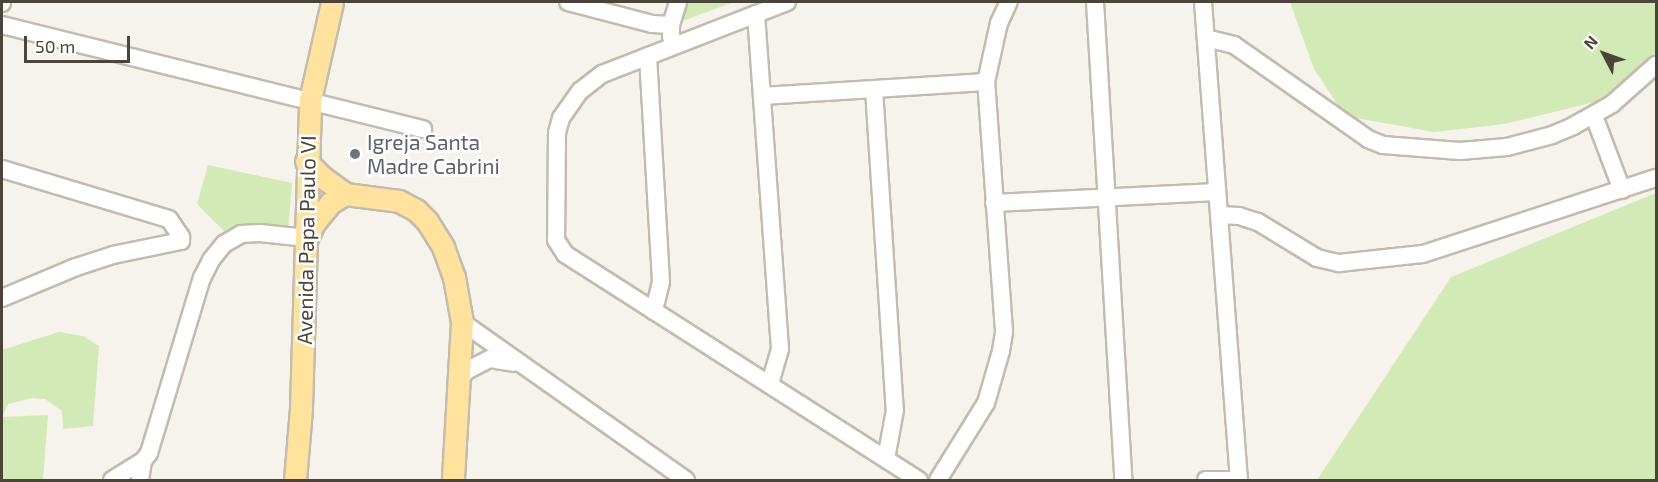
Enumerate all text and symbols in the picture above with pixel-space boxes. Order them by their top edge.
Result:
scale bar [27,24,134,62]
north arrow [1574,24,1634,84]
text: N [1579,31,1601,52]
text: 50 m [35,35,75,57]
place label: Igreja Santa Madre Cabrini [367,129,500,179]
street label: Avenida Papa Paulo VI [292,135,320,345]
marker: Igreja Santa Madre Cabrini [348,147,362,161]

